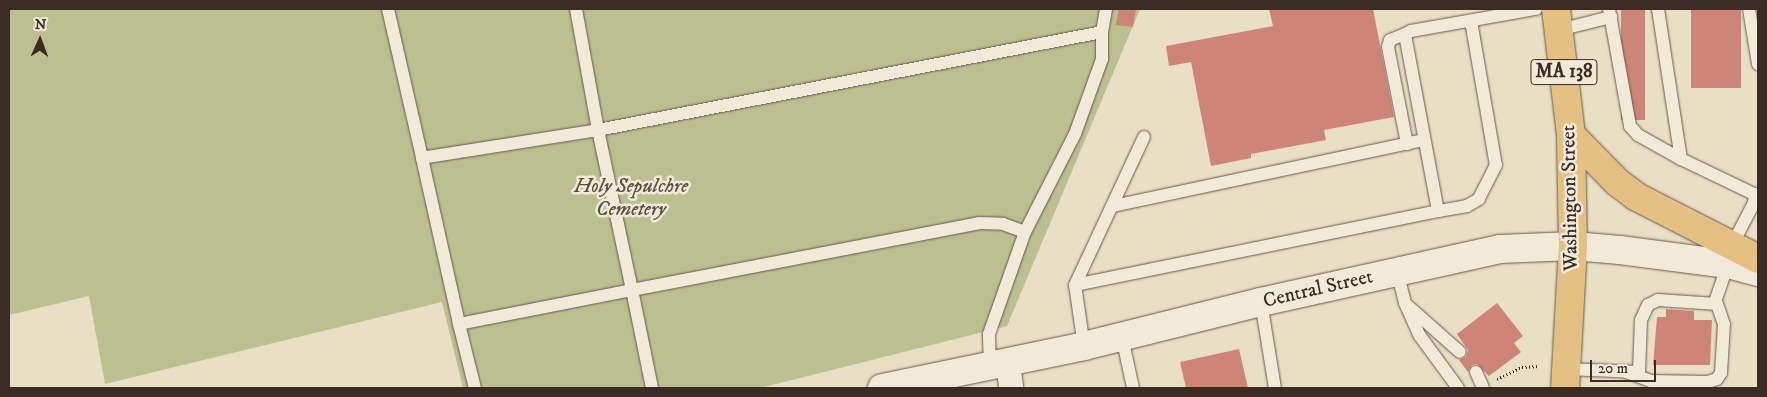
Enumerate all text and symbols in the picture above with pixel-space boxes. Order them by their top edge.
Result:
north arrow [15,15,65,65]
text: N [34,16,47,34]
road number: MA 138 [1530,56,1598,88]
street label: Washington Street [1557,125,1583,271]
park label: Holy Sepulchre Cemetery [574,174,688,221]
street label: Central Street [1261,265,1375,313]
scale bar [1592,350,1658,382]
text: 20 m [1598,359,1628,378]

